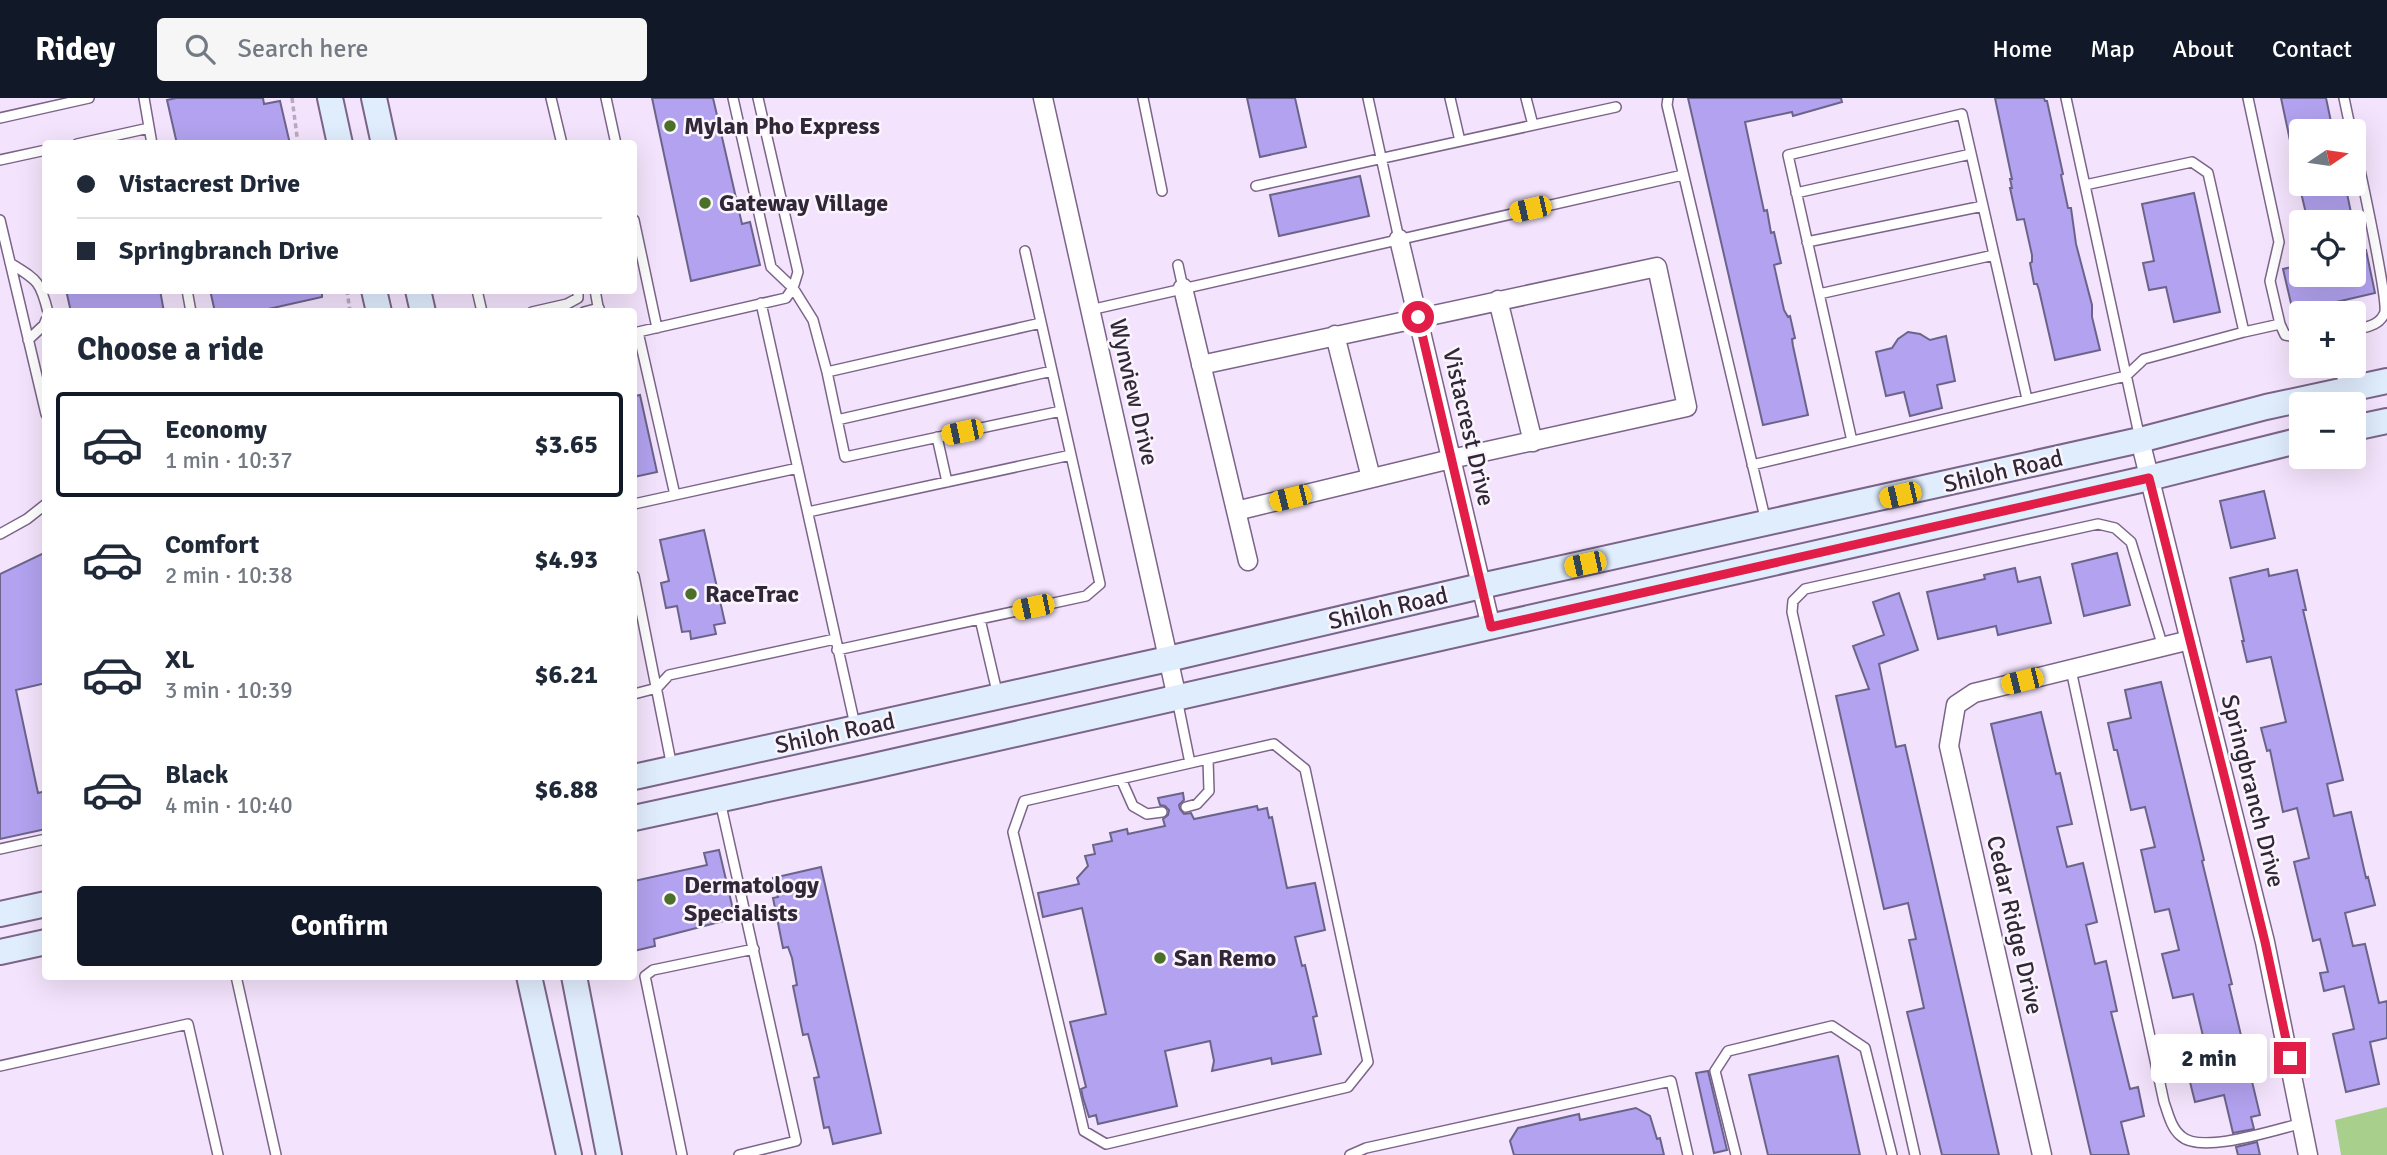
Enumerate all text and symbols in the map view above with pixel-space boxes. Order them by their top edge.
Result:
search box [157,18,647,81]
text: Ridey [35,29,115,70]
icon: search [181,30,219,68]
text: Search here [237,33,369,65]
text: Home [1992,34,2052,64]
text: Map [2090,34,2135,64]
text: About [2173,34,2234,64]
text: Contact [2272,34,2352,64]
place label: Mylan Pho Express [684,111,880,141]
marker: Mylan Pho Express [662,118,678,134]
north arrow [2289,119,2366,196]
map controls [2289,119,2366,469]
text: Vistacrest Drive [119,168,300,200]
place label: Gateway Village [719,188,888,218]
car [1508,194,1553,224]
marker: Gateway Village [697,195,713,211]
button: locate [2289,210,2366,287]
text: Springbranch Drive [119,235,339,267]
route start [1402,301,1434,333]
button: + [2289,301,2366,378]
street label: Wynview Drive [1103,316,1165,468]
text: Choose a ride [77,330,264,369]
street label: Vistacrest Drive [1436,345,1502,509]
button: − [2289,392,2366,469]
icon: car [81,413,144,476]
text: Economy [165,414,267,446]
car [940,417,985,447]
text: $3.65 [534,429,598,461]
street label: Shiloh Road [1940,443,2066,499]
text: 1 min · 10:37 [165,446,293,475]
car [1878,480,1923,510]
car [1268,483,1313,513]
icon: car [81,528,144,591]
text: Comfort [165,529,259,561]
text: $4.93 [534,544,598,576]
car [1563,549,1608,579]
text: 2 min · 10:38 [165,561,293,590]
place label: RaceTrac [705,579,799,609]
street label: Shiloh Road [1325,580,1451,636]
marker: RaceTrac [683,586,699,602]
car [1011,592,1056,622]
icon: car [81,643,144,706]
text: XL [165,644,195,676]
text: $6.21 [534,659,598,691]
car [2000,666,2045,696]
text: 3 min · 10:39 [165,676,293,705]
street label: Springbranch Drive [2215,692,2291,890]
street label: Shiloh Road [772,706,898,760]
icon: car [81,758,144,821]
text: Black [165,759,228,791]
text: $6.88 [534,774,598,806]
text: 4 min · 10:40 [165,791,293,820]
street label: Cedar Ridge Drive [1980,833,2050,1017]
place label: Dermatology Specialists [684,870,819,928]
button: Confirm [77,886,602,966]
marker: Dermatology Specialists [662,891,678,907]
place label: San Remo [1174,943,1276,973]
marker: San Remo [1152,950,1168,966]
callout: 2 min [2150,1034,2266,1082]
route end [2274,1042,2306,1074]
text: 2 min [2181,1044,2237,1073]

